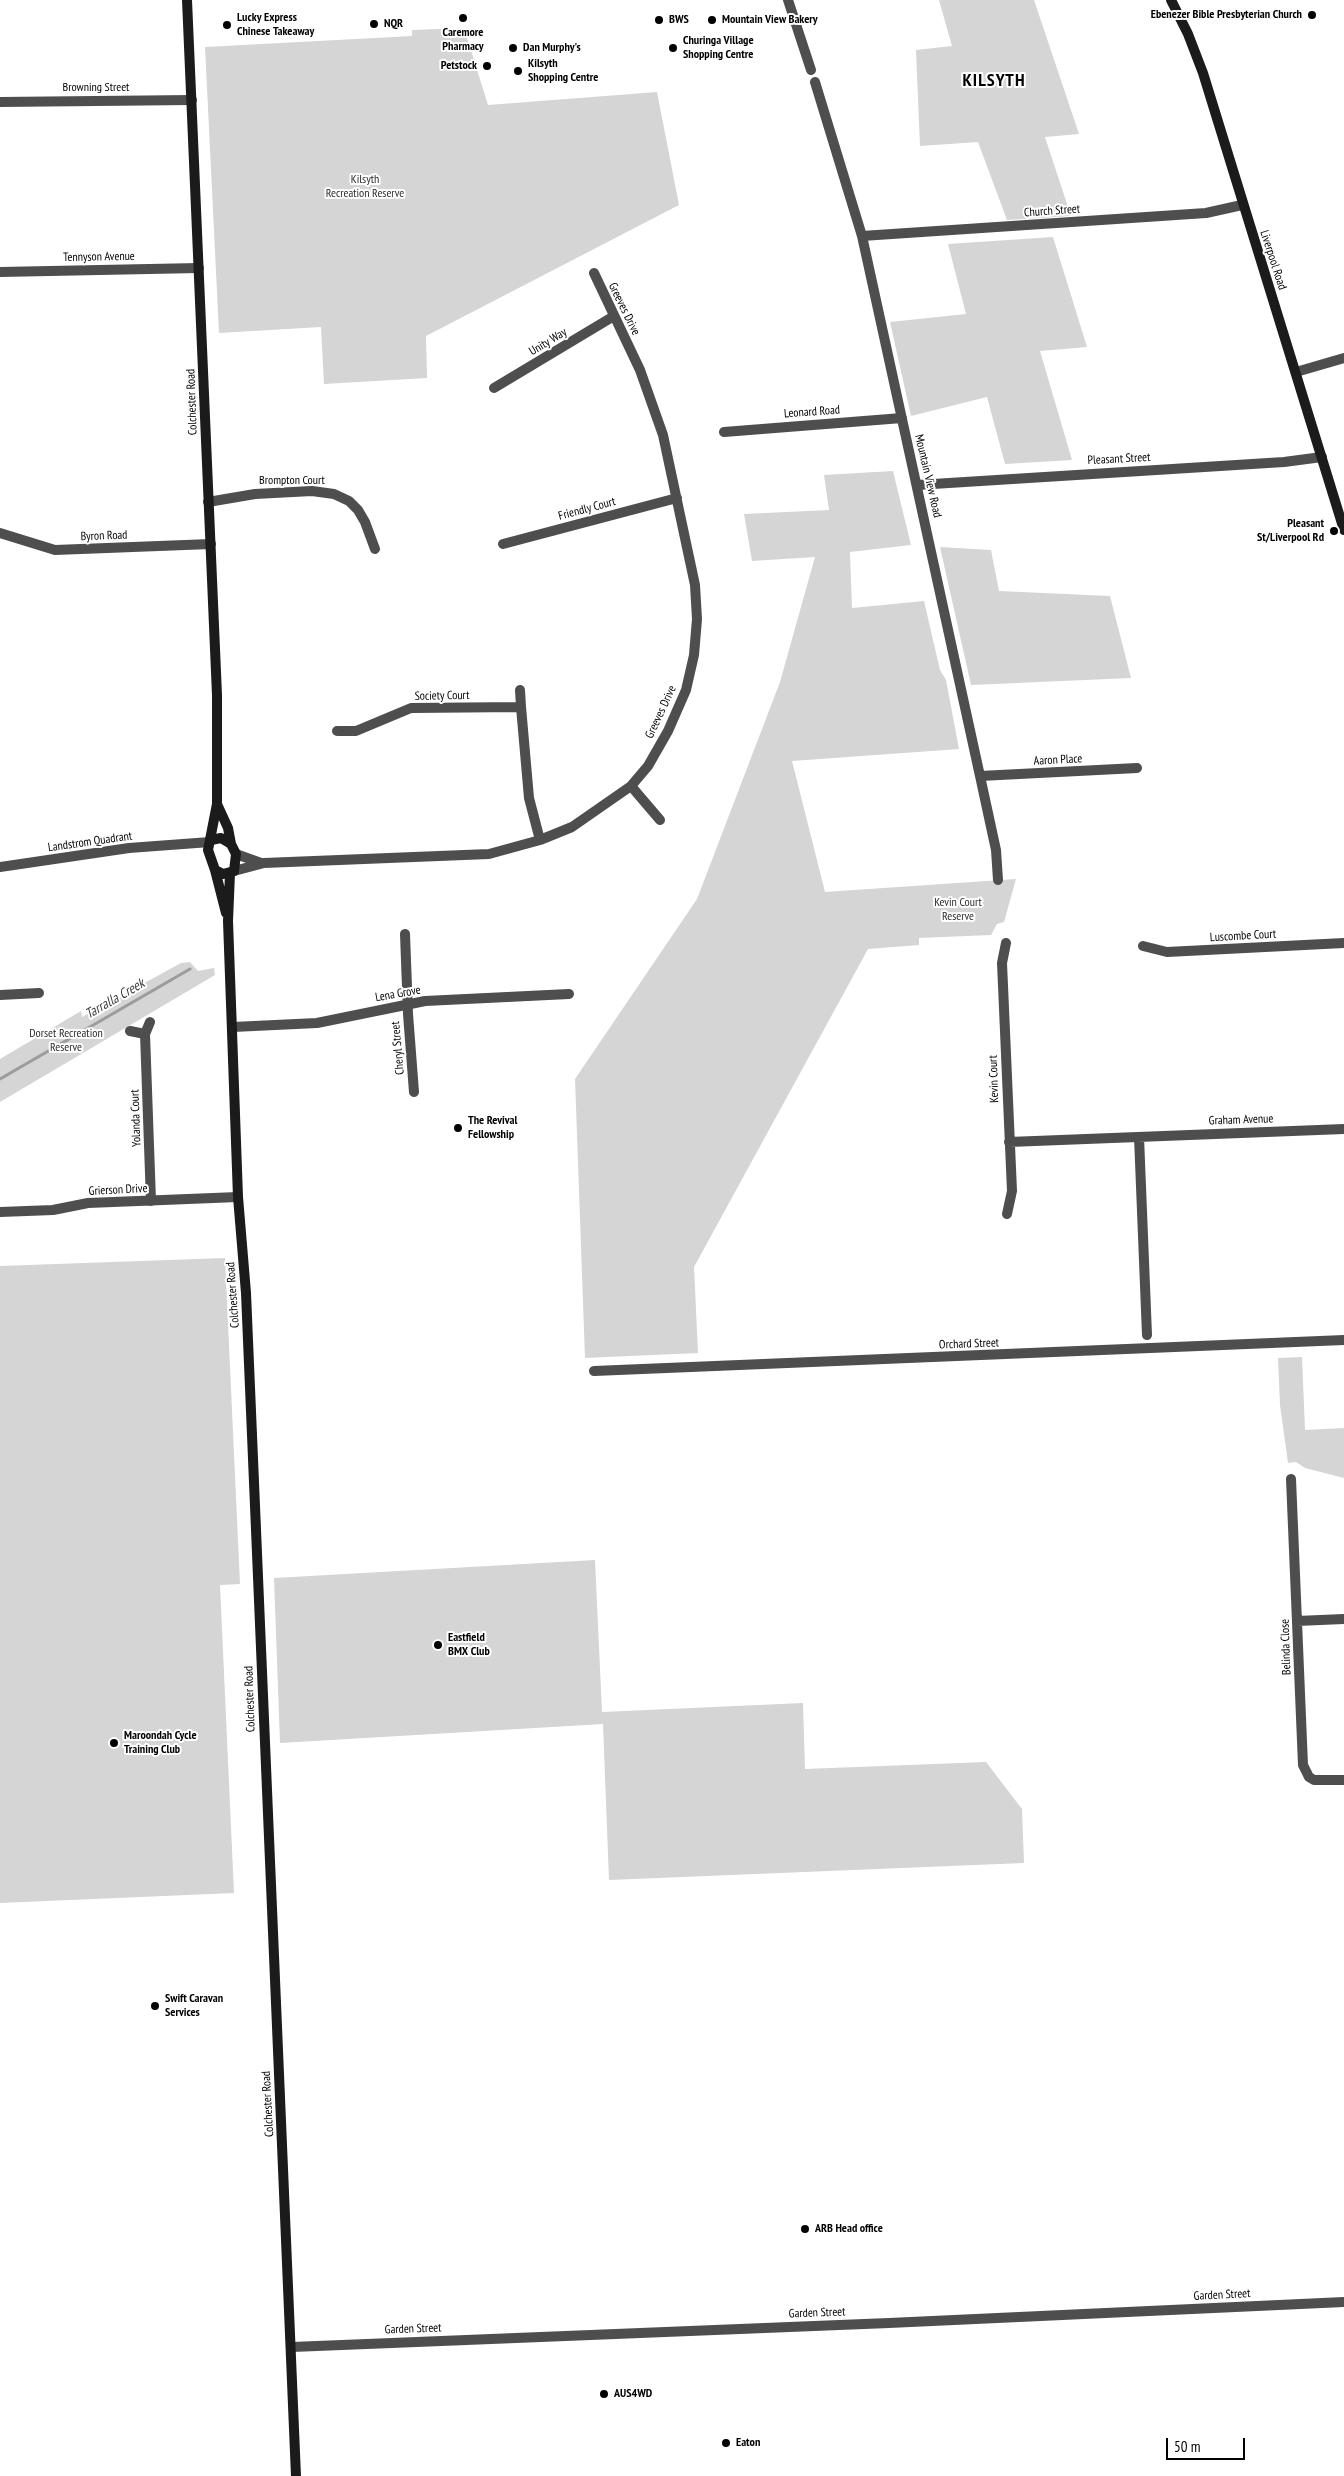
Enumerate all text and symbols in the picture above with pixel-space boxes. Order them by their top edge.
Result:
place label: Ebenezer Bible Presbyterian Church [1151,8,1302,22]
marker: Ebenezer Bible Presbyterian Church [1306,9,1318,21]
place label: Lucky Express Chinese Takeaway [237,11,314,39]
marker: Caremore Pharmacy [457,12,469,24]
place label: BWS [669,13,689,27]
place label: Mountain View Bakery [722,13,818,27]
marker: BWS [653,14,665,26]
marker: Mountain View Bakery [706,14,718,26]
place label: NQR [384,17,403,31]
marker: NQR [368,18,380,30]
marker: Lucky Express Chinese Takeaway [221,19,233,31]
place label: Caremore Pharmacy [442,26,484,54]
place label: Churinga Village Shopping Centre [683,34,754,62]
place label: Dan Murphy's [523,41,581,55]
marker: Dan Murphy's [507,42,519,54]
marker: Churinga Village Shopping Centre [667,42,679,54]
place label: Kilsyth Shopping Centre [528,57,598,85]
place label: Petstock [441,59,477,73]
marker: Petstock [481,60,493,72]
marker: Kilsyth Shopping Centre [512,65,524,77]
district label: KILSYTH [962,70,1026,92]
street label: Browning Street [63,81,129,95]
park label: Kilsyth Recreation Reserve [326,173,404,201]
street label: Church Street [1023,202,1081,220]
street label: Liverpool Road [1257,228,1289,292]
street label: Tennyson Avenue [63,249,135,265]
street label: Greeves Drive [605,280,643,338]
street label: Unity Way [527,325,569,359]
street label: Colchester Road [184,369,200,435]
street label: Leonard Road [784,403,840,421]
street label: Mountain View Road [911,433,945,519]
street label: Pleasant Street [1087,450,1151,468]
street label: Brompton Court [259,474,325,488]
street label: Friendly Court [557,494,617,524]
place label: Pleasant St/Liverpool Rd [1257,517,1324,545]
marker: Pleasant St/Liverpool Rd [1328,525,1340,537]
street label: Byron Road [80,528,128,544]
street label: Greeves Drive [642,683,680,741]
street label: Society Court [414,688,470,704]
street label: Aaron Place [1033,752,1083,768]
street label: Landstrom Quadrant [47,829,133,855]
park label: Kevin Court Reserve [934,896,982,924]
street label: Luscombe Court [1210,927,1276,945]
water label: Tarralla Creek [82,975,148,1023]
street label: Lena Grove [374,983,422,1005]
street label: Cheryl Street [388,1021,408,1075]
park label: Dorset Recreation Reserve [29,1027,103,1055]
street label: Kevin Court [986,1055,1002,1103]
street label: Yolanda Court [128,1089,144,1147]
street label: Graham Avenue [1208,1112,1274,1128]
place label: The Revival Fellowship [468,1114,517,1142]
marker: The Revival Fellowship [452,1122,464,1134]
street label: Grierson Drive [88,1181,148,1199]
street label: Colchester Road [224,1261,242,1329]
street label: Orchard Street [939,1336,999,1352]
street label: Belinda Close [1278,1619,1294,1675]
place label: Eastfield BMX Club [448,1631,490,1659]
marker: Eastfield BMX Club [432,1639,444,1651]
street label: Colchester Road [242,1666,258,1732]
place label: Maroondah Cycle Training Club [124,1729,197,1757]
marker: Maroondah Cycle Training Club [108,1737,120,1749]
place label: Swift Caravan Services [165,1992,223,2020]
marker: Swift Caravan Services [149,2000,161,2012]
street label: Colchester Road [259,2071,277,2137]
place label: ARB Head office [815,2222,883,2236]
marker: ARB Head office [799,2223,811,2235]
street label: Garden Street [1193,2286,1251,2304]
street label: Garden Street [788,2305,846,2321]
street label: Garden Street [384,2321,442,2337]
place label: AUS4WD [614,2387,652,2401]
marker: AUS4WD [598,2388,610,2400]
scale bar [1169,2428,1248,2460]
place label: Eaton [736,2436,760,2450]
marker: Eaton [720,2437,732,2449]
text: 50 m [1174,2437,1200,2456]

